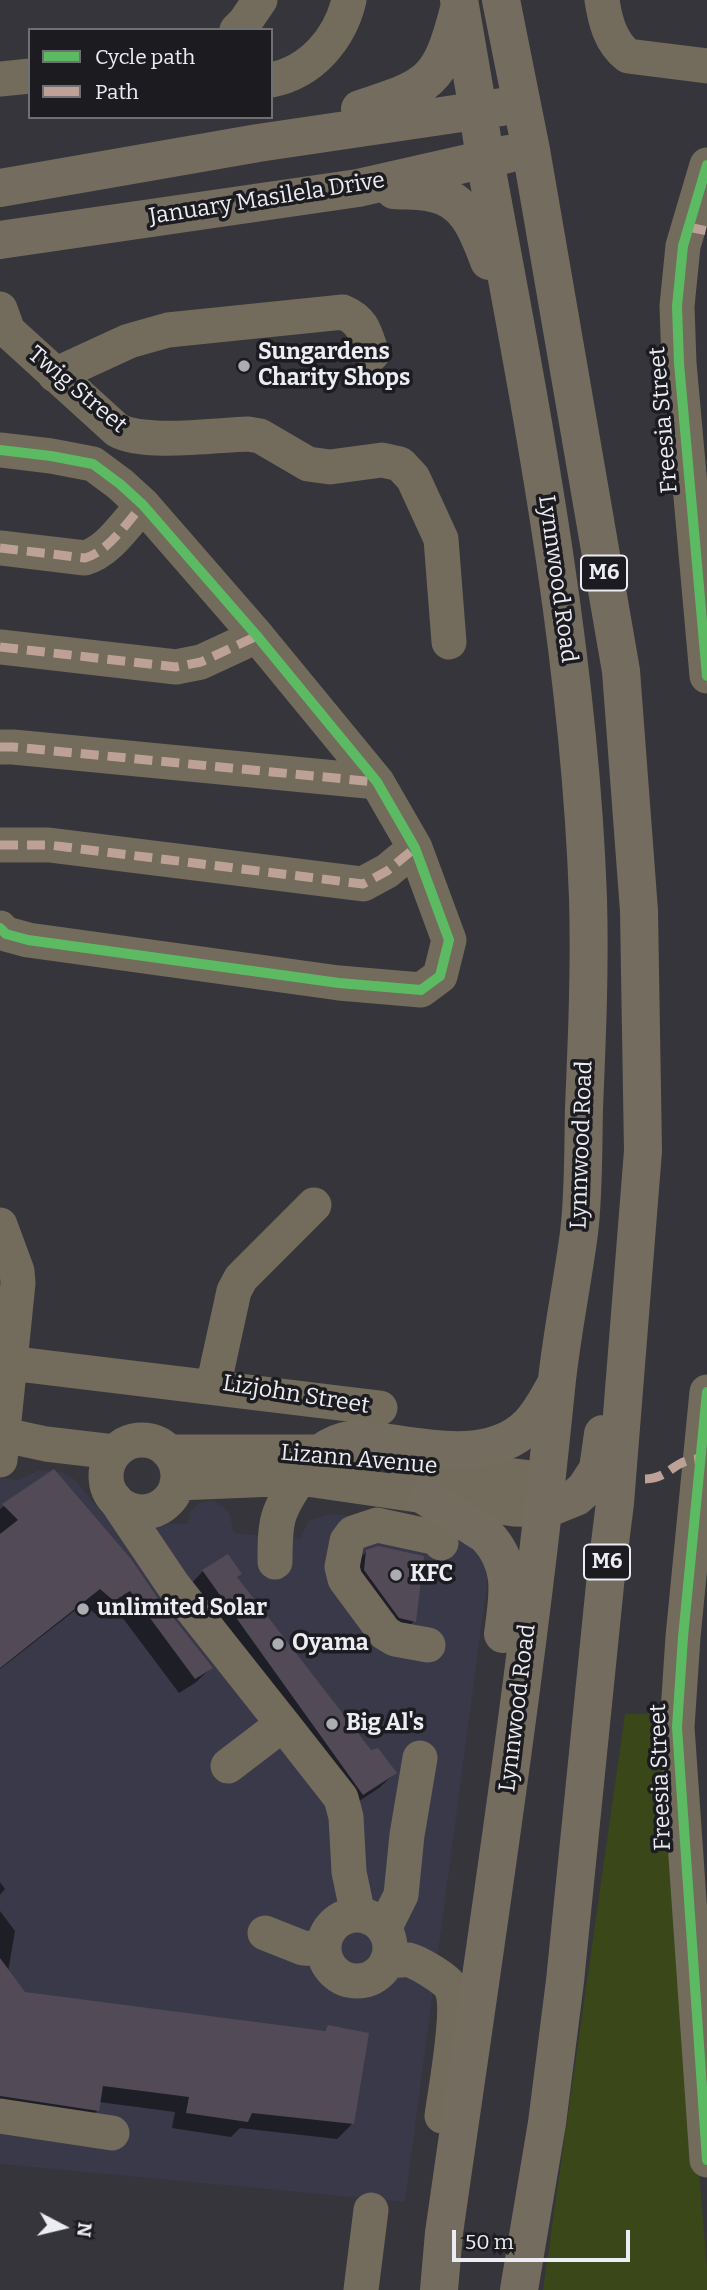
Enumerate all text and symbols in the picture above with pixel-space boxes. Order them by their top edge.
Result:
legend [28,28,273,119]
text: Cycle path [95,44,195,70]
text: Path [95,79,139,105]
street label: January Masilela Drive [147,167,387,231]
place label: Sungardens Charity Shops [258,339,410,393]
street label: Twig Street [22,341,132,439]
street label: Freesia Street [644,346,684,494]
marker: Sungardens Charity Shops [236,358,252,374]
street label: Lynnwood Road [532,493,582,665]
road number: M6 [581,556,627,590]
street label: Lynnwood Road [565,1060,599,1230]
street label: Lizjohn Street [221,1370,371,1420]
street label: Lizann Avenue [279,1439,439,1481]
road number: M6 [584,1544,630,1580]
place label: KFC [410,1561,453,1589]
marker: KFC [388,1567,404,1583]
place label: unlimited Solar [97,1595,267,1623]
marker: unlimited Solar [75,1601,91,1617]
street label: Lynnwood Road [494,1622,542,1794]
place label: Oyama [292,1630,369,1658]
marker: Oyama [270,1636,286,1652]
street label: Freesia Street [645,1703,677,1851]
place label: Big Al's [346,1710,424,1738]
marker: Big Al's [324,1716,340,1732]
north arrow [28,2192,98,2262]
scale bar [455,2216,634,2260]
text: N [72,2221,97,2238]
text: 50 m [465,2229,514,2255]

